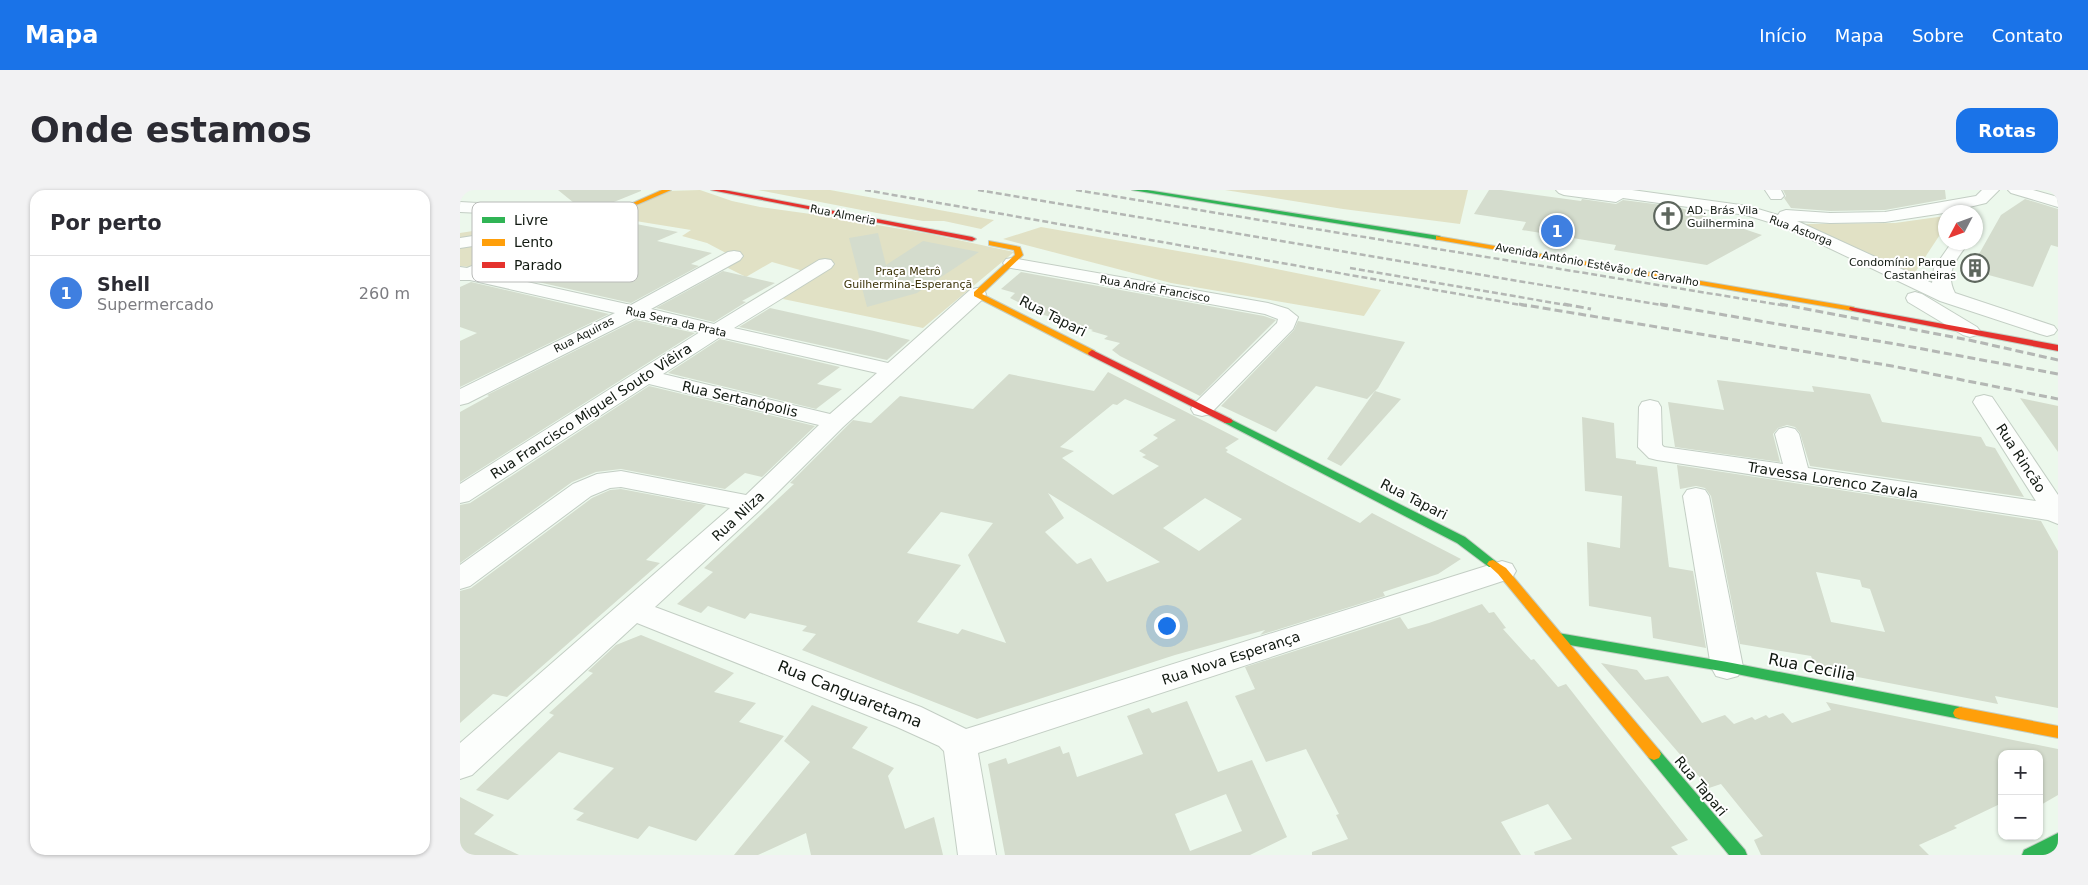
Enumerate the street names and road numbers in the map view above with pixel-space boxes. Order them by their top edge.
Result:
street label: Rua Almeria [809,202,877,228]
street label: Rua Astorga [1768,213,1834,249]
street label: Avenida Antônio Estêvão de Carvalho [1494,241,1700,289]
street label: Rua André Francisco [1099,273,1211,305]
street label: Rua Tapari [1017,292,1089,340]
street label: Rua Serra da Prata [624,304,728,340]
street label: Rua Aquiras [552,314,616,356]
street label: Rua Francisco Miguel Souto Viêira [488,340,694,482]
street label: Rua Sertanópolis [681,378,799,420]
street label: Rua Rincão [1993,421,2049,495]
street label: Travessa Lorenco Zavala [1746,458,1920,501]
street label: Rua Tapari [1378,475,1450,523]
street label: Rua Nilza [709,488,767,544]
street label: Rua Nova Esperança [1160,628,1302,688]
street label: Rua Cecilia [1767,649,1857,685]
street label: Rua Canguaretama [775,656,925,732]
street label: Rua Tapari [1671,753,1731,819]

